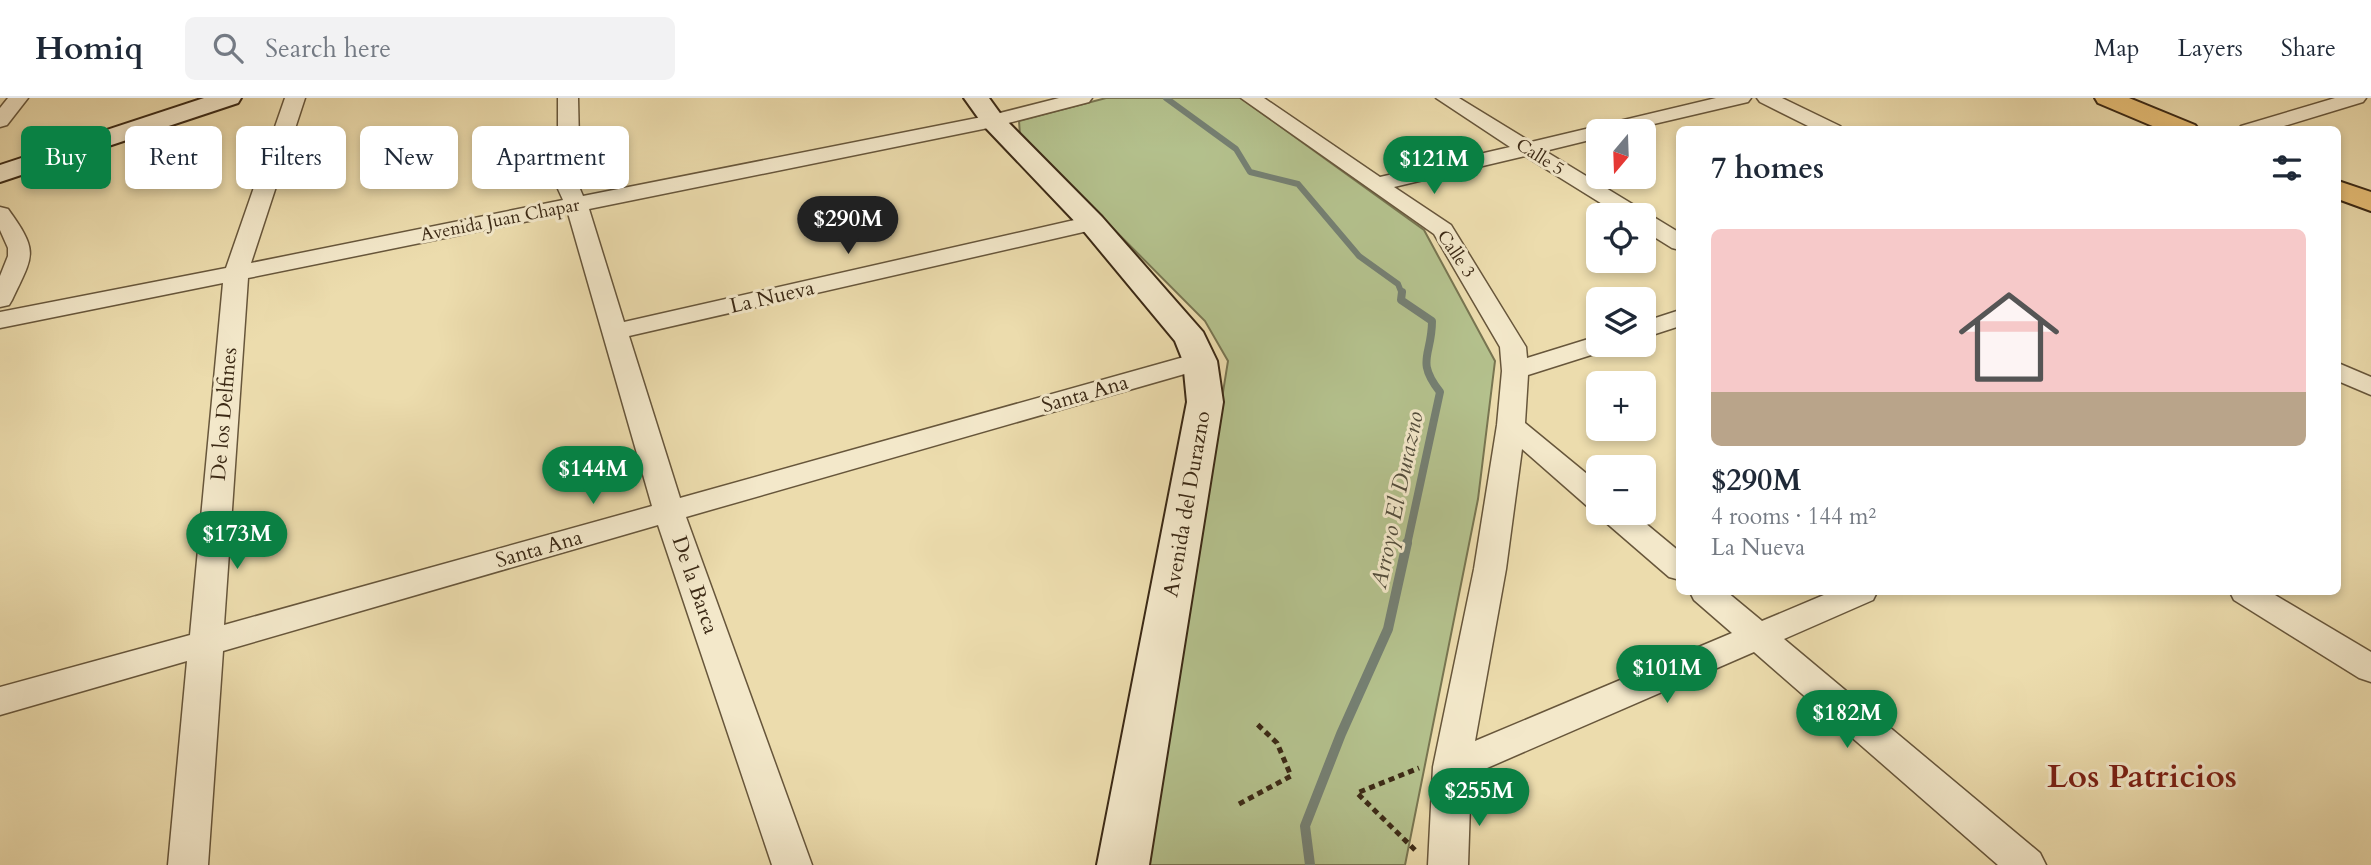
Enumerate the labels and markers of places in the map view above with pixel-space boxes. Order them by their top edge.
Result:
pin: $121M [1385,136,1483,196]
pin: $290M [799,197,897,256]
pin: $144M [544,446,642,506]
pin: $173M [188,512,286,571]
pin: $101M [1618,646,1716,705]
pin: $182M [1798,690,1896,750]
pin: $255M [1430,768,1528,828]

